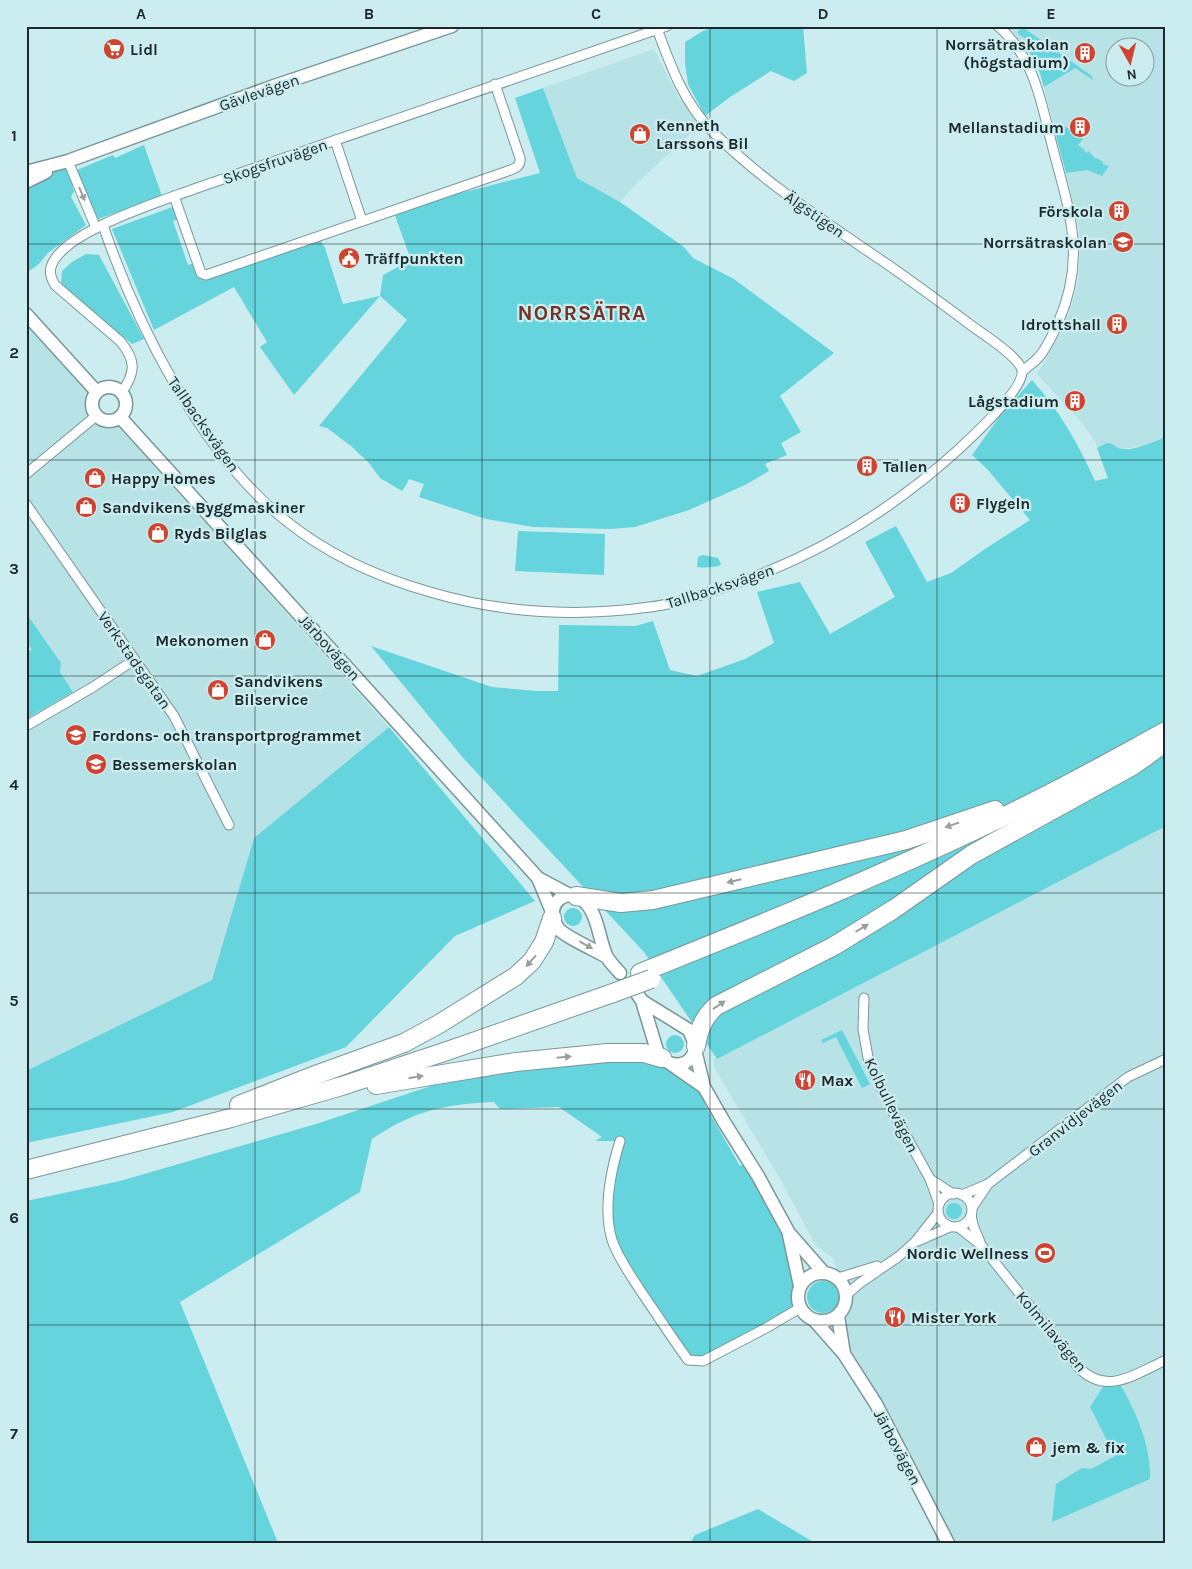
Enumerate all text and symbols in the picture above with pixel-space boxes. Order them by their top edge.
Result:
text: A [136,4,146,23]
text: B [364,4,374,23]
text: C [591,4,601,23]
text: D [818,4,829,23]
text: E [1046,4,1056,23]
place label: Norrsätraskolan (högstadium) [945,35,1069,72]
supermarket icon: Lidl [102,37,126,61]
north arrow [1104,38,1154,88]
place label: Lidl [130,40,158,59]
building icon: Norrsätraskolan (högstadium) [1073,41,1097,65]
text: N [1126,65,1138,83]
street label: Gävlevägen [217,70,302,115]
building icon: Mellanstadium [1068,115,1092,139]
place label: Kenneth Larssons Bil [656,116,748,153]
place label: Mellanstadium [948,118,1064,137]
shop icon: Kenneth Larssons Bil [628,122,652,146]
text: 1 [11,126,17,145]
street label: Skogsfruvägen [220,135,330,188]
one-way arrow [78,187,86,202]
street label: Älgstigen [781,187,848,242]
building icon: Förskola [1107,199,1131,223]
place label: Förskola [1038,202,1103,221]
school or university icon: Norrsätraskolan [1111,230,1135,254]
place label: Norrsätraskolan [983,233,1107,252]
public building icon: Träffpunkten [337,246,361,270]
place label: Träffpunkten [365,249,464,268]
district label: NORRSÄTRA [518,301,646,325]
building icon: Idrottshall [1105,312,1129,336]
place label: Idrottshall [1021,315,1101,334]
text: 2 [9,343,19,362]
street label: Tallbacksvägen [164,373,244,476]
building icon: Lågstadium [1063,389,1087,413]
place label: Lågstadium [968,392,1059,411]
building icon: Tallen [855,454,879,478]
place label: Tallen [883,457,928,476]
shop icon: Happy Homes [83,466,107,490]
place label: Happy Homes [111,469,216,488]
building icon: Flygeln [948,491,972,515]
place label: Flygeln [976,494,1030,513]
shop icon: Sandvikens Byggmaskiner [74,495,98,519]
place label: Sandvikens Byggmaskiner [102,498,305,517]
shop icon: Ryds Bilglas [146,521,170,545]
place label: Ryds Bilglas [174,524,267,543]
text: 3 [9,559,19,578]
street label: Tallbacksvägen [664,560,776,613]
street label: Verkstadsgatan [94,608,175,713]
street label: Järbovägen [295,610,364,685]
shop icon: Mekonomen [253,628,277,652]
place label: Mekonomen [155,631,249,650]
place label: Sandvikens Bilservice [234,672,323,709]
shop icon: Sandvikens Bilservice [206,678,230,702]
school or university icon: Fordons- och transportprogrammet [64,723,88,747]
place label: Fordons- och transportprogrammet [92,726,361,745]
school or university icon: Bessemerskolan [84,752,108,776]
place label: Bessemerskolan [112,755,237,774]
text: 4 [9,775,19,794]
one-way arrow [944,822,959,829]
one-way arrow [727,877,742,885]
one-way arrow [855,924,868,933]
one-way arrow [579,941,594,949]
one-way arrow [525,954,536,967]
text: 5 [9,991,19,1010]
one-way arrow [712,1001,726,1010]
one-way arrow [557,1053,573,1061]
street label: Kolbullevägen [860,1055,923,1156]
restaurant icon: Max [793,1068,817,1092]
place label: Max [821,1071,853,1090]
one-way arrow [408,1073,424,1081]
street label: Granvidjevägen [1025,1076,1126,1161]
text: 6 [9,1208,19,1227]
sports icon: Nordic Wellness [1033,1241,1057,1265]
place label: Nordic Wellness [907,1244,1029,1263]
street label: Kolmilavägen [1012,1287,1091,1376]
restaurant icon: Mister York [883,1305,907,1329]
place label: Mister York [911,1308,997,1327]
street label: Järbovägen [870,1406,925,1488]
text: 7 [10,1424,18,1443]
shop icon: jem & fix [1024,1435,1048,1459]
place label: jem & fix [1050,1438,1125,1457]

